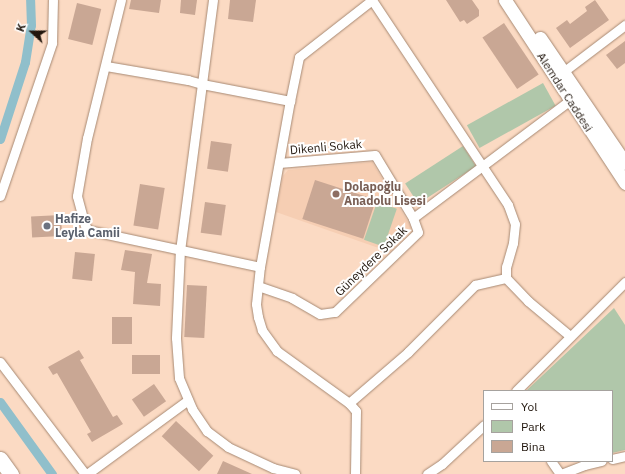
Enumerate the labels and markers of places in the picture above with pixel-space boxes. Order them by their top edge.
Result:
place label: Dolapoğlu Anadolu Lisesi [344,180,426,208]
marker: Dolapoğlu Anadolu Lisesi [331,189,341,199]
place label: Hafize Leyla Camii [55,212,120,240]
marker: Hafize Leyla Camii [42,221,52,231]

